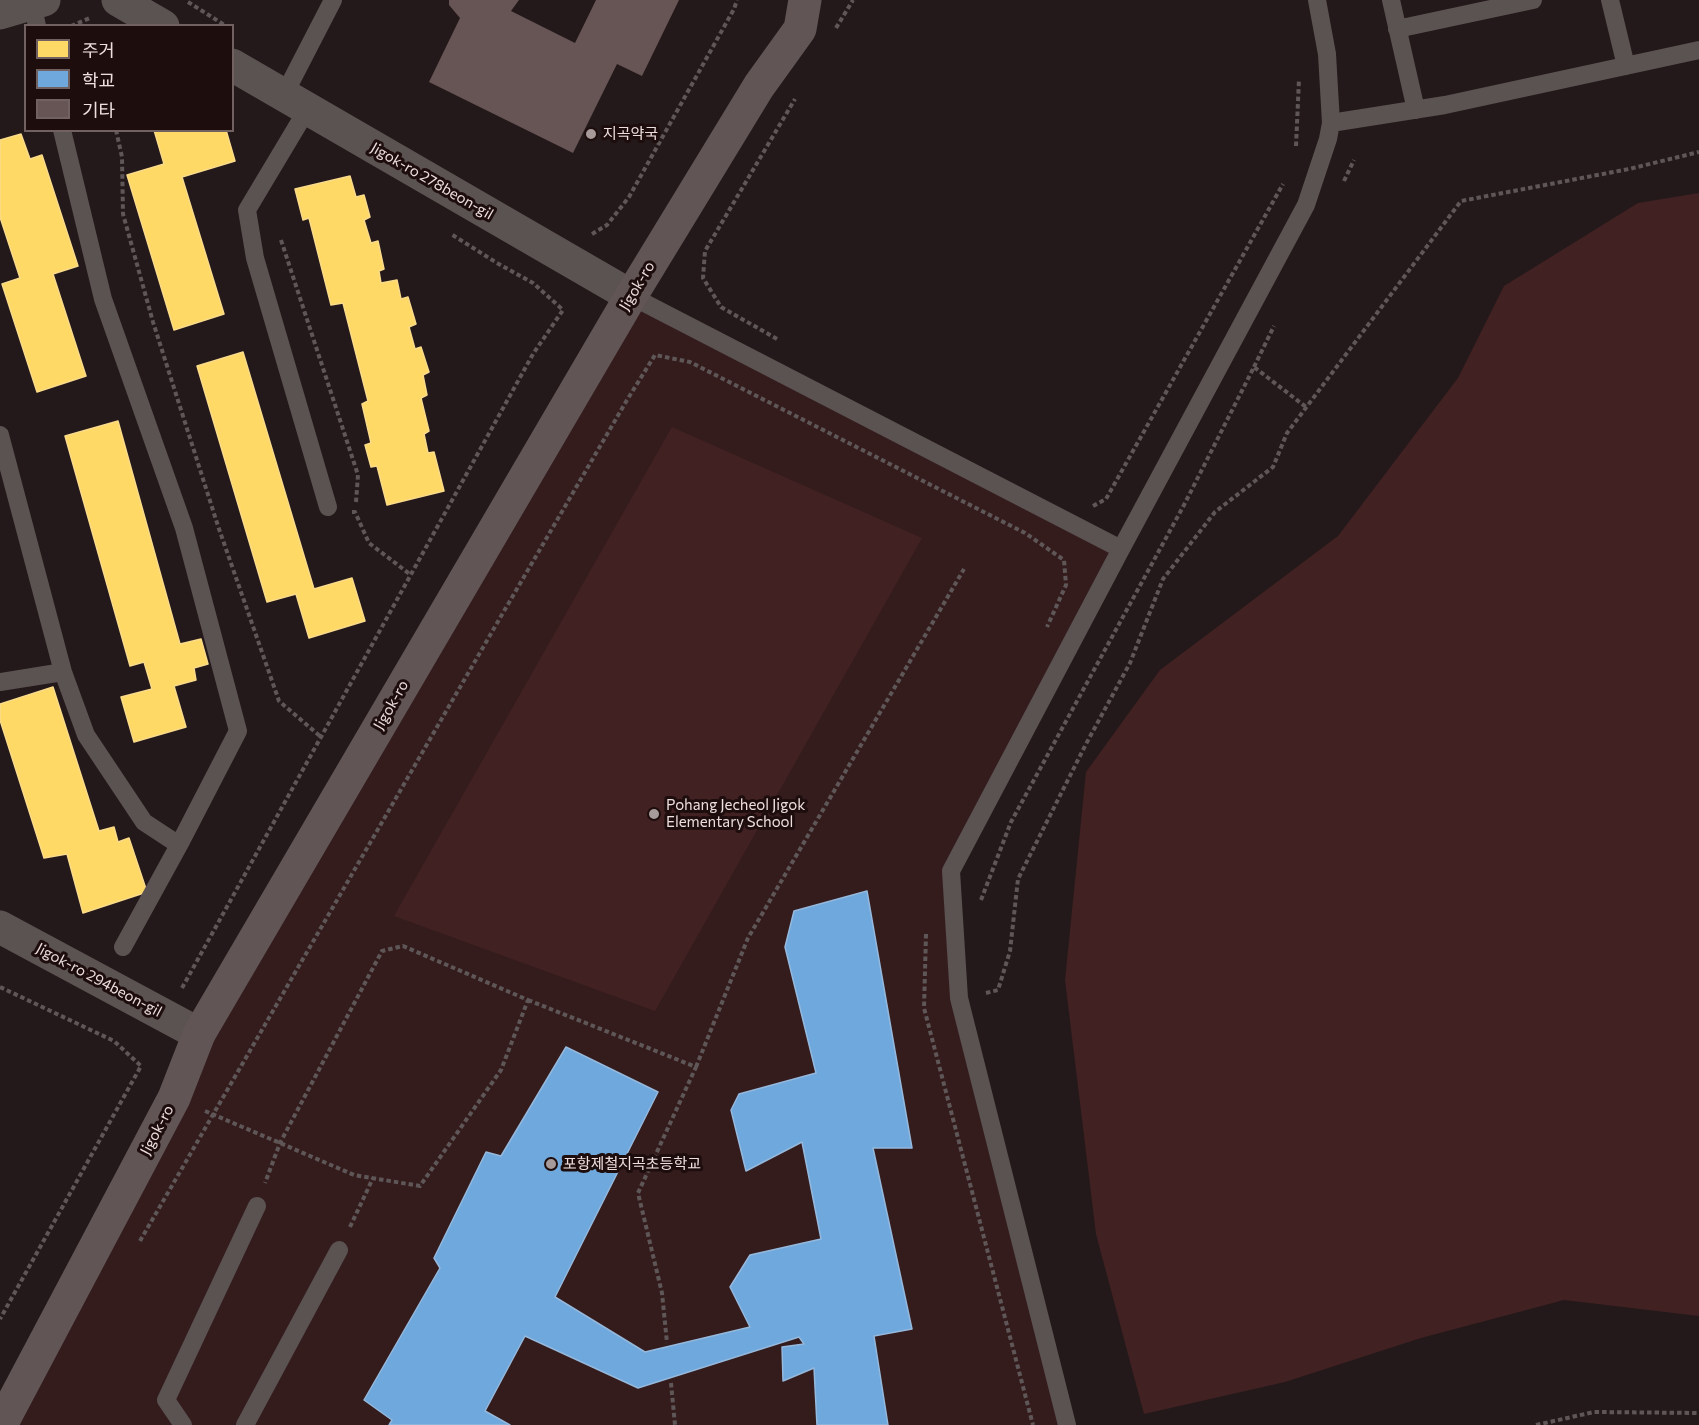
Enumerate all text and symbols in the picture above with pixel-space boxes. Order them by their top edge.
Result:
legend [24,24,234,132]
text: 주거 [82,39,115,61]
text: 학교 [82,69,115,91]
text: 기타 [82,99,115,121]
place label: 지곡약국 [603,125,658,143]
marker: 지곡약국 [584,127,598,141]
street label: Jigok-ro 278beon-gil [367,139,497,223]
street label: Jigok-ro [615,258,659,314]
street label: Jigok-ro [370,677,412,733]
place label: Pohang Jecheol Jigok Elementary School [666,796,805,831]
marker: Pohang Jecheol Jigok Elementary School [647,807,661,821]
street label: Jigok-ro 294beon-gil [33,939,165,1021]
street label: Jigok-ro [136,1102,178,1158]
place label: 포항제철지곡초등학교 [563,1155,701,1173]
marker: 포항제철지곡초등학교 [544,1157,558,1171]

